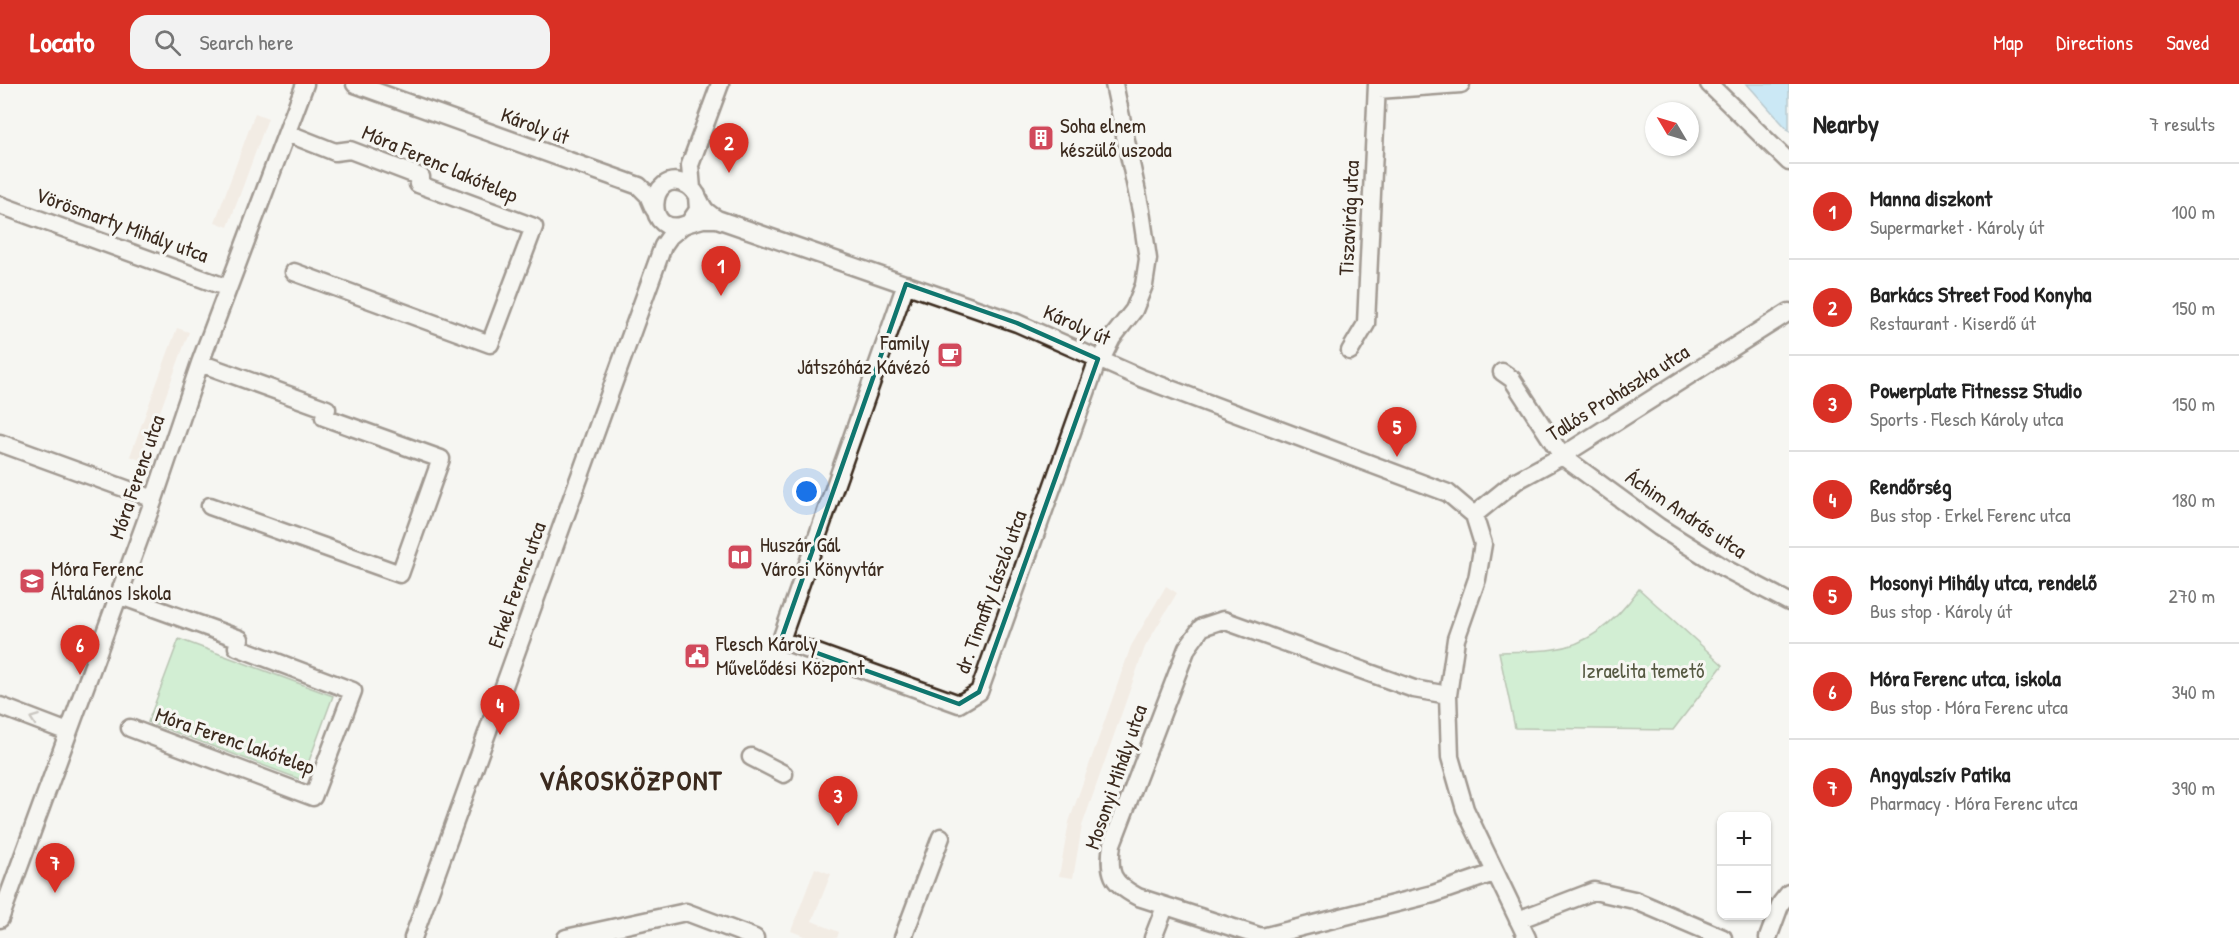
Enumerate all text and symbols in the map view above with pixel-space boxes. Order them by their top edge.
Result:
search box [130,15,550,69]
text: Locato [30,23,94,61]
icon: search [151,26,184,59]
text: Search here [199,27,293,57]
text: Map [1993,28,2023,57]
text: Directions [2056,28,2133,57]
text: Saved [2166,28,2209,57]
street label: Károly út [497,100,574,152]
north arrow [1645,102,1699,156]
text: Nearby [1813,106,1879,141]
text: 7 results [2149,110,2215,137]
place label: Soha elnem készülő uszoda [1060,111,1172,164]
street label: Móra Ferenc lakótelep [358,118,523,209]
building icon: Soha elnem készülő uszoda [1026,123,1056,153]
pin: 2 [710,124,748,173]
street label: Tiszavirág utca [1331,160,1366,276]
street label: Vörösmarty Mihály utca [32,180,213,269]
text: Manna diszkont [1870,183,1992,213]
text: 1 [1829,198,1836,225]
text: 100 m [2172,198,2215,225]
text: Supermarket · Károly út [1870,213,2044,240]
pin: 1 [702,246,740,296]
text: Barkács Street Food Konyha [1870,279,2091,309]
text: 2 [1828,294,1837,321]
text: 150 m [2172,294,2215,321]
street label: Károly út [1039,297,1116,352]
text: Restaurant · Kiserdő út [1870,309,2036,336]
place label: Family Játszóház Kávézó [797,328,930,381]
street label: Tallós Prohászka utca [1541,337,1695,448]
cafe icon: Family Játszóház Kávézó [935,340,965,370]
text: Powerplate Fitnessz Studio [1870,375,2082,405]
text: 3 [1828,390,1837,417]
text: 150 m [2172,390,2215,417]
text: Sports · Flesch Károly utca [1870,405,2063,432]
pin: 5 [1378,408,1416,457]
street label: Móra Ferenc utca [102,411,171,543]
street label: Áchim András utca [1620,462,1753,565]
text: Rendőrség [1870,471,1952,501]
your location [792,477,821,506]
text: 4 [1829,486,1836,513]
text: 180 m [2172,486,2215,513]
text: Bus stop · Erkel Ferenc utca [1870,501,2071,528]
street label: dr. Timaffy László utca [948,506,1033,677]
street label: Erkel Ferenc utca [480,518,553,652]
place label: Huszár Gál Városi Könyvtár [760,530,884,583]
library icon: Huszár Gál Városi Könyvtár [725,542,755,572]
place label: Móra Ferenc Általános Iskola [51,554,171,607]
school or university icon: Móra Ferenc Általános Iskola [17,566,47,596]
text: Mosonyi Mihály utca, rendelő [1870,567,2097,597]
text: 5 [1828,582,1837,609]
text: 270 m [2169,582,2215,609]
text: Bus stop · Károly út [1870,597,2012,624]
pin: 6 [60,626,100,675]
place label: Flesch Károly Művelődési Központ [715,629,865,682]
public building icon: Flesch Károly Művelődési Központ [682,641,712,671]
park label: Izraelita temető [1581,656,1705,685]
text: Móra Ferenc utca, iskola [1870,663,2061,693]
text: 6 [1829,678,1836,705]
text: 340 m [2171,678,2215,705]
pin: 4 [480,686,520,735]
text: Bus stop · Móra Ferenc utca [1870,693,2068,720]
street label: Móra Ferenc lakótelep [152,700,319,781]
street label: Mosonyi Mihály utca [1077,701,1154,853]
one-way arrow [29,714,40,726]
text: Angyalszív Patika [1870,759,2010,789]
district label: VÁROSKÖZPONT [539,762,723,798]
text: 7 [1828,774,1837,801]
text: 390 m [2172,774,2215,801]
pin: 3 [818,776,858,826]
text: Pharmacy · Móra Ferenc utca [1870,789,2078,816]
map controls [1717,812,1771,920]
button: + [1717,812,1771,866]
pin: 7 [36,844,74,893]
button: − [1717,866,1771,920]

